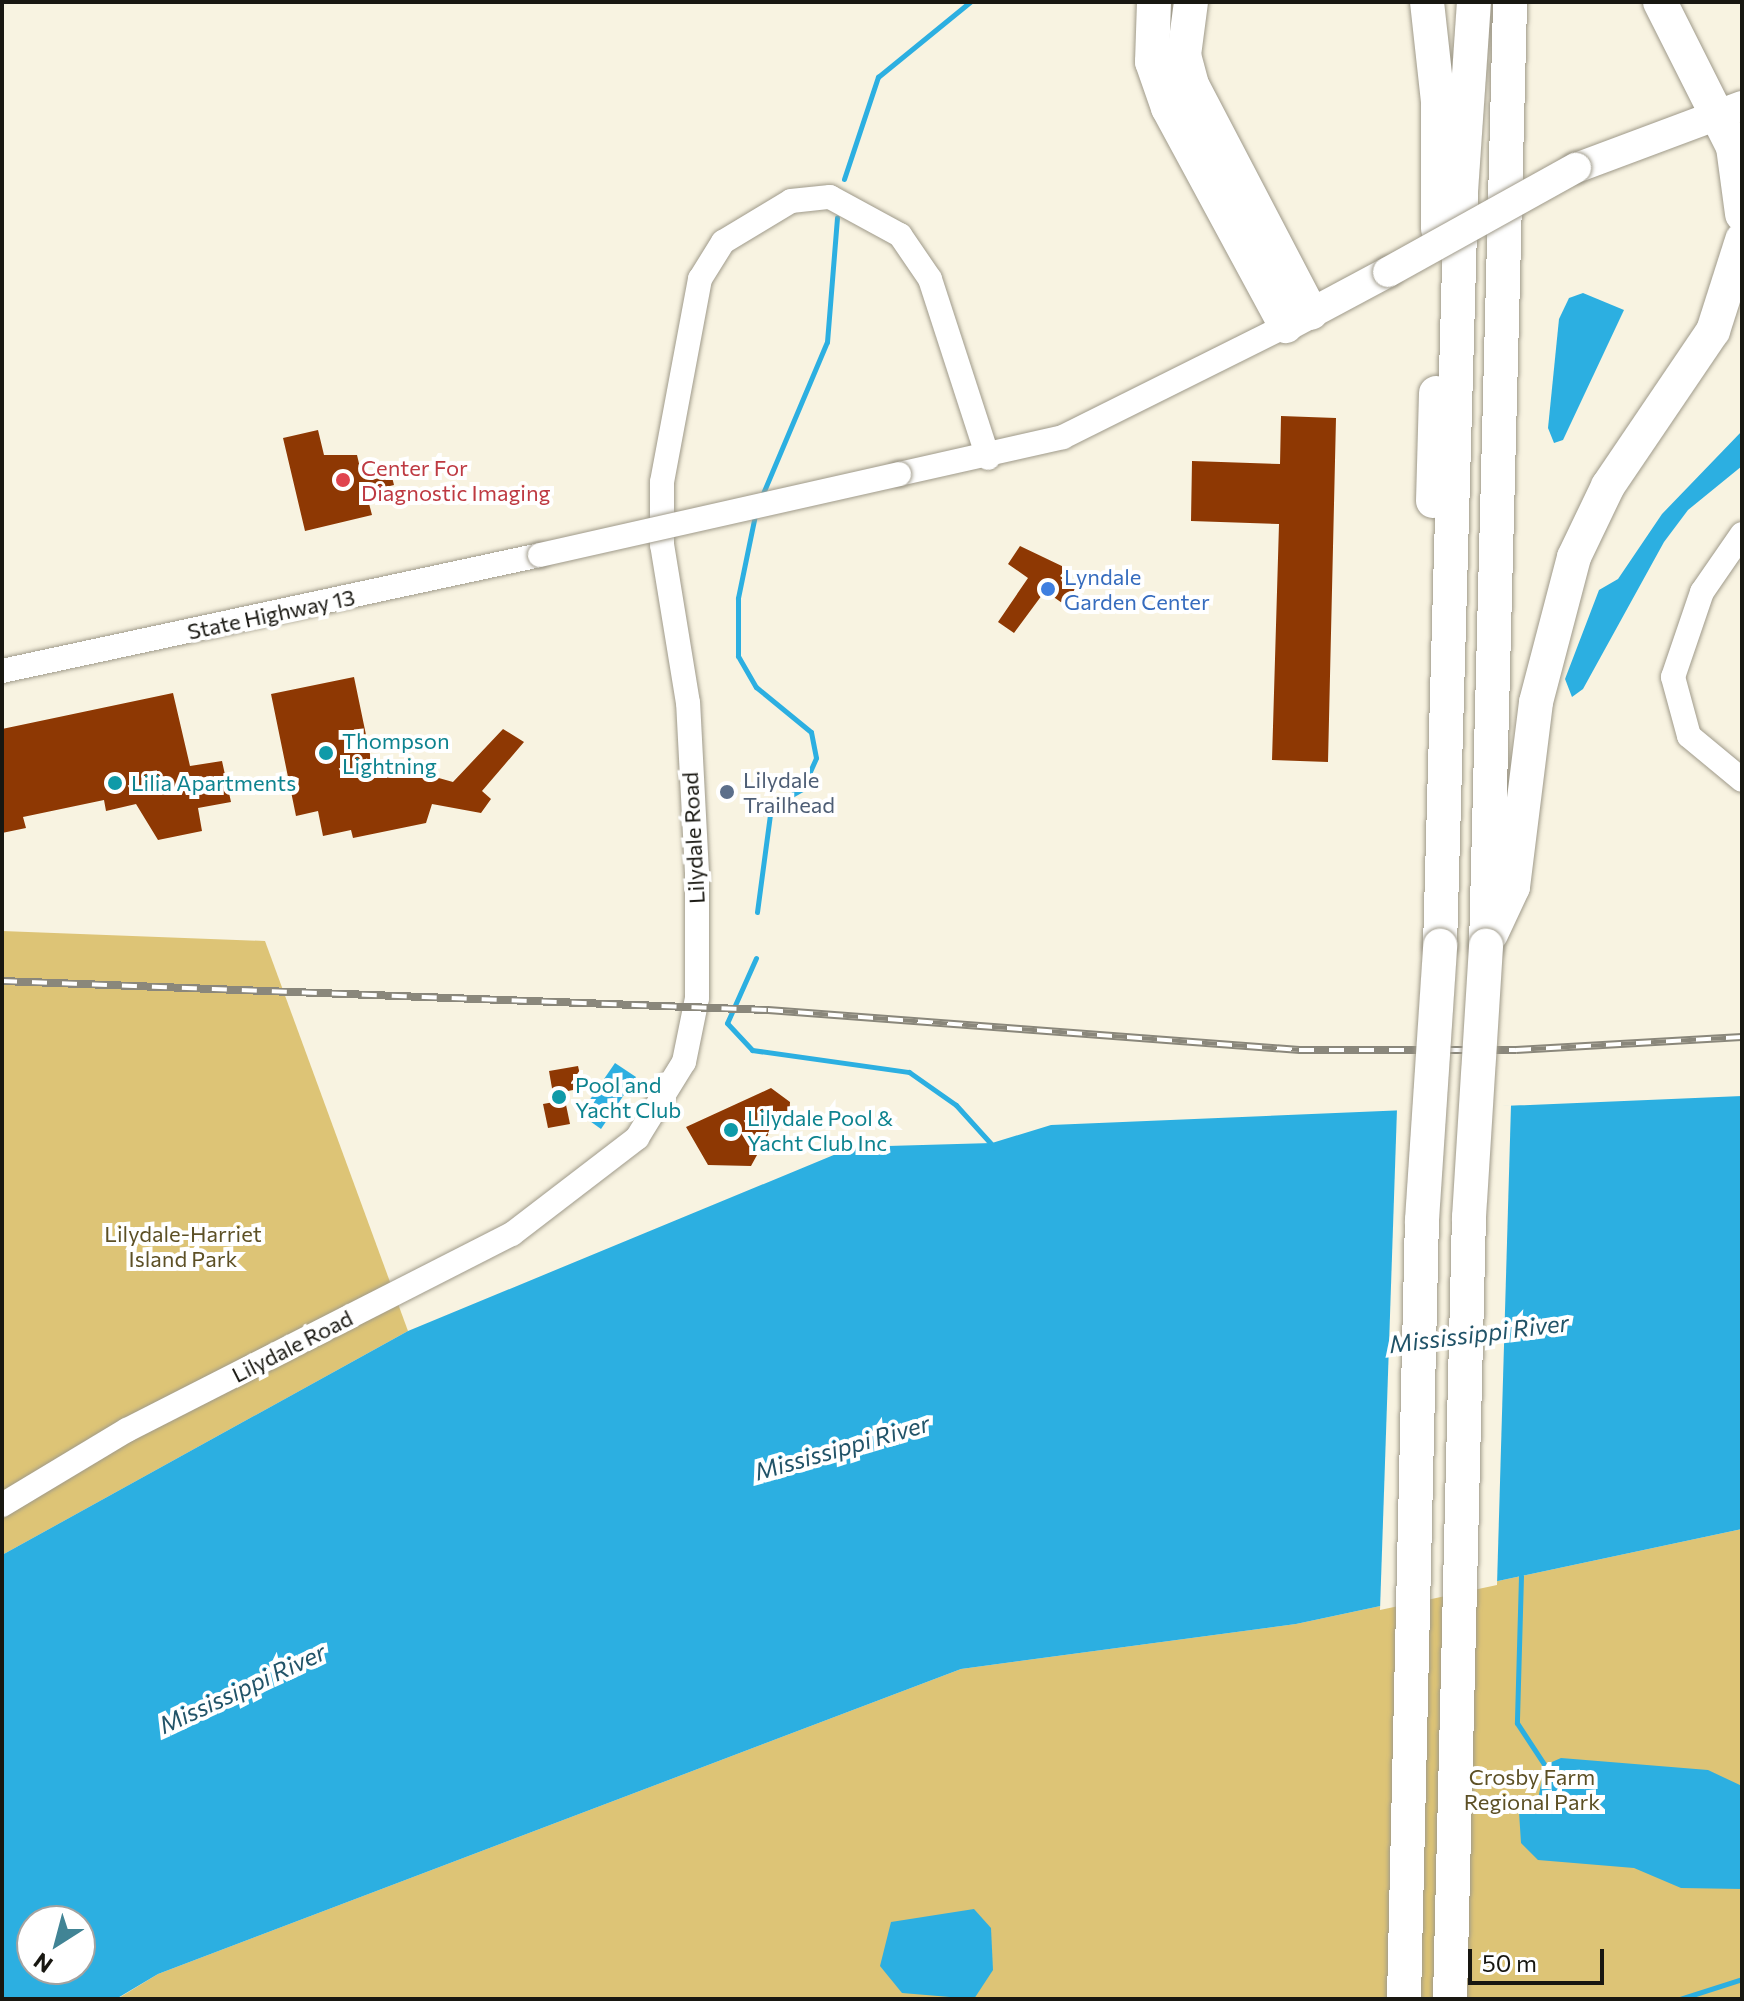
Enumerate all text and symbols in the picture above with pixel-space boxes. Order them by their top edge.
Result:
place label: Center For Diagnostic Imaging [361,454,550,506]
marker: Center For Diagnostic Imaging [332,469,354,491]
place label: Lyndale Garden Center [1064,563,1210,614]
marker: Lyndale Garden Center [1039,580,1057,598]
street label: State Highway 13 [185,583,357,645]
place label: Thompson Lightning [342,727,450,778]
marker: Thompson Lightning [317,744,335,762]
place label: Lilydale Trailhead [743,766,835,818]
place label: Lilia Apartments [131,770,296,796]
street label: Lilydale Road [676,771,710,905]
marker: Lilia Apartments [106,774,124,792]
marker: Lilydale Trailhead [718,783,736,801]
place label: Pool and Yacht Club [575,1071,681,1122]
marker: Pool and Yacht Club [550,1088,568,1106]
place label: Lilydale Pool & Yacht Club Inc [747,1104,893,1156]
marker: Lilydale Pool & Yacht Club Inc [722,1121,740,1139]
park label: Lilydale-Harriet Island Park [104,1220,262,1272]
street label: Lilydale Road [227,1304,357,1388]
water label: Mississippi River [1387,1308,1571,1358]
water label: Mississippi River [751,1408,933,1486]
water label: Mississippi River [154,1637,330,1739]
park label: Crosby Farm Regional Park [1464,1763,1600,1814]
north arrow [16,1905,96,1985]
scale bar [1472,1933,1608,1983]
text: N [28,1947,57,1979]
text: 50 m [1482,1948,1537,1977]

